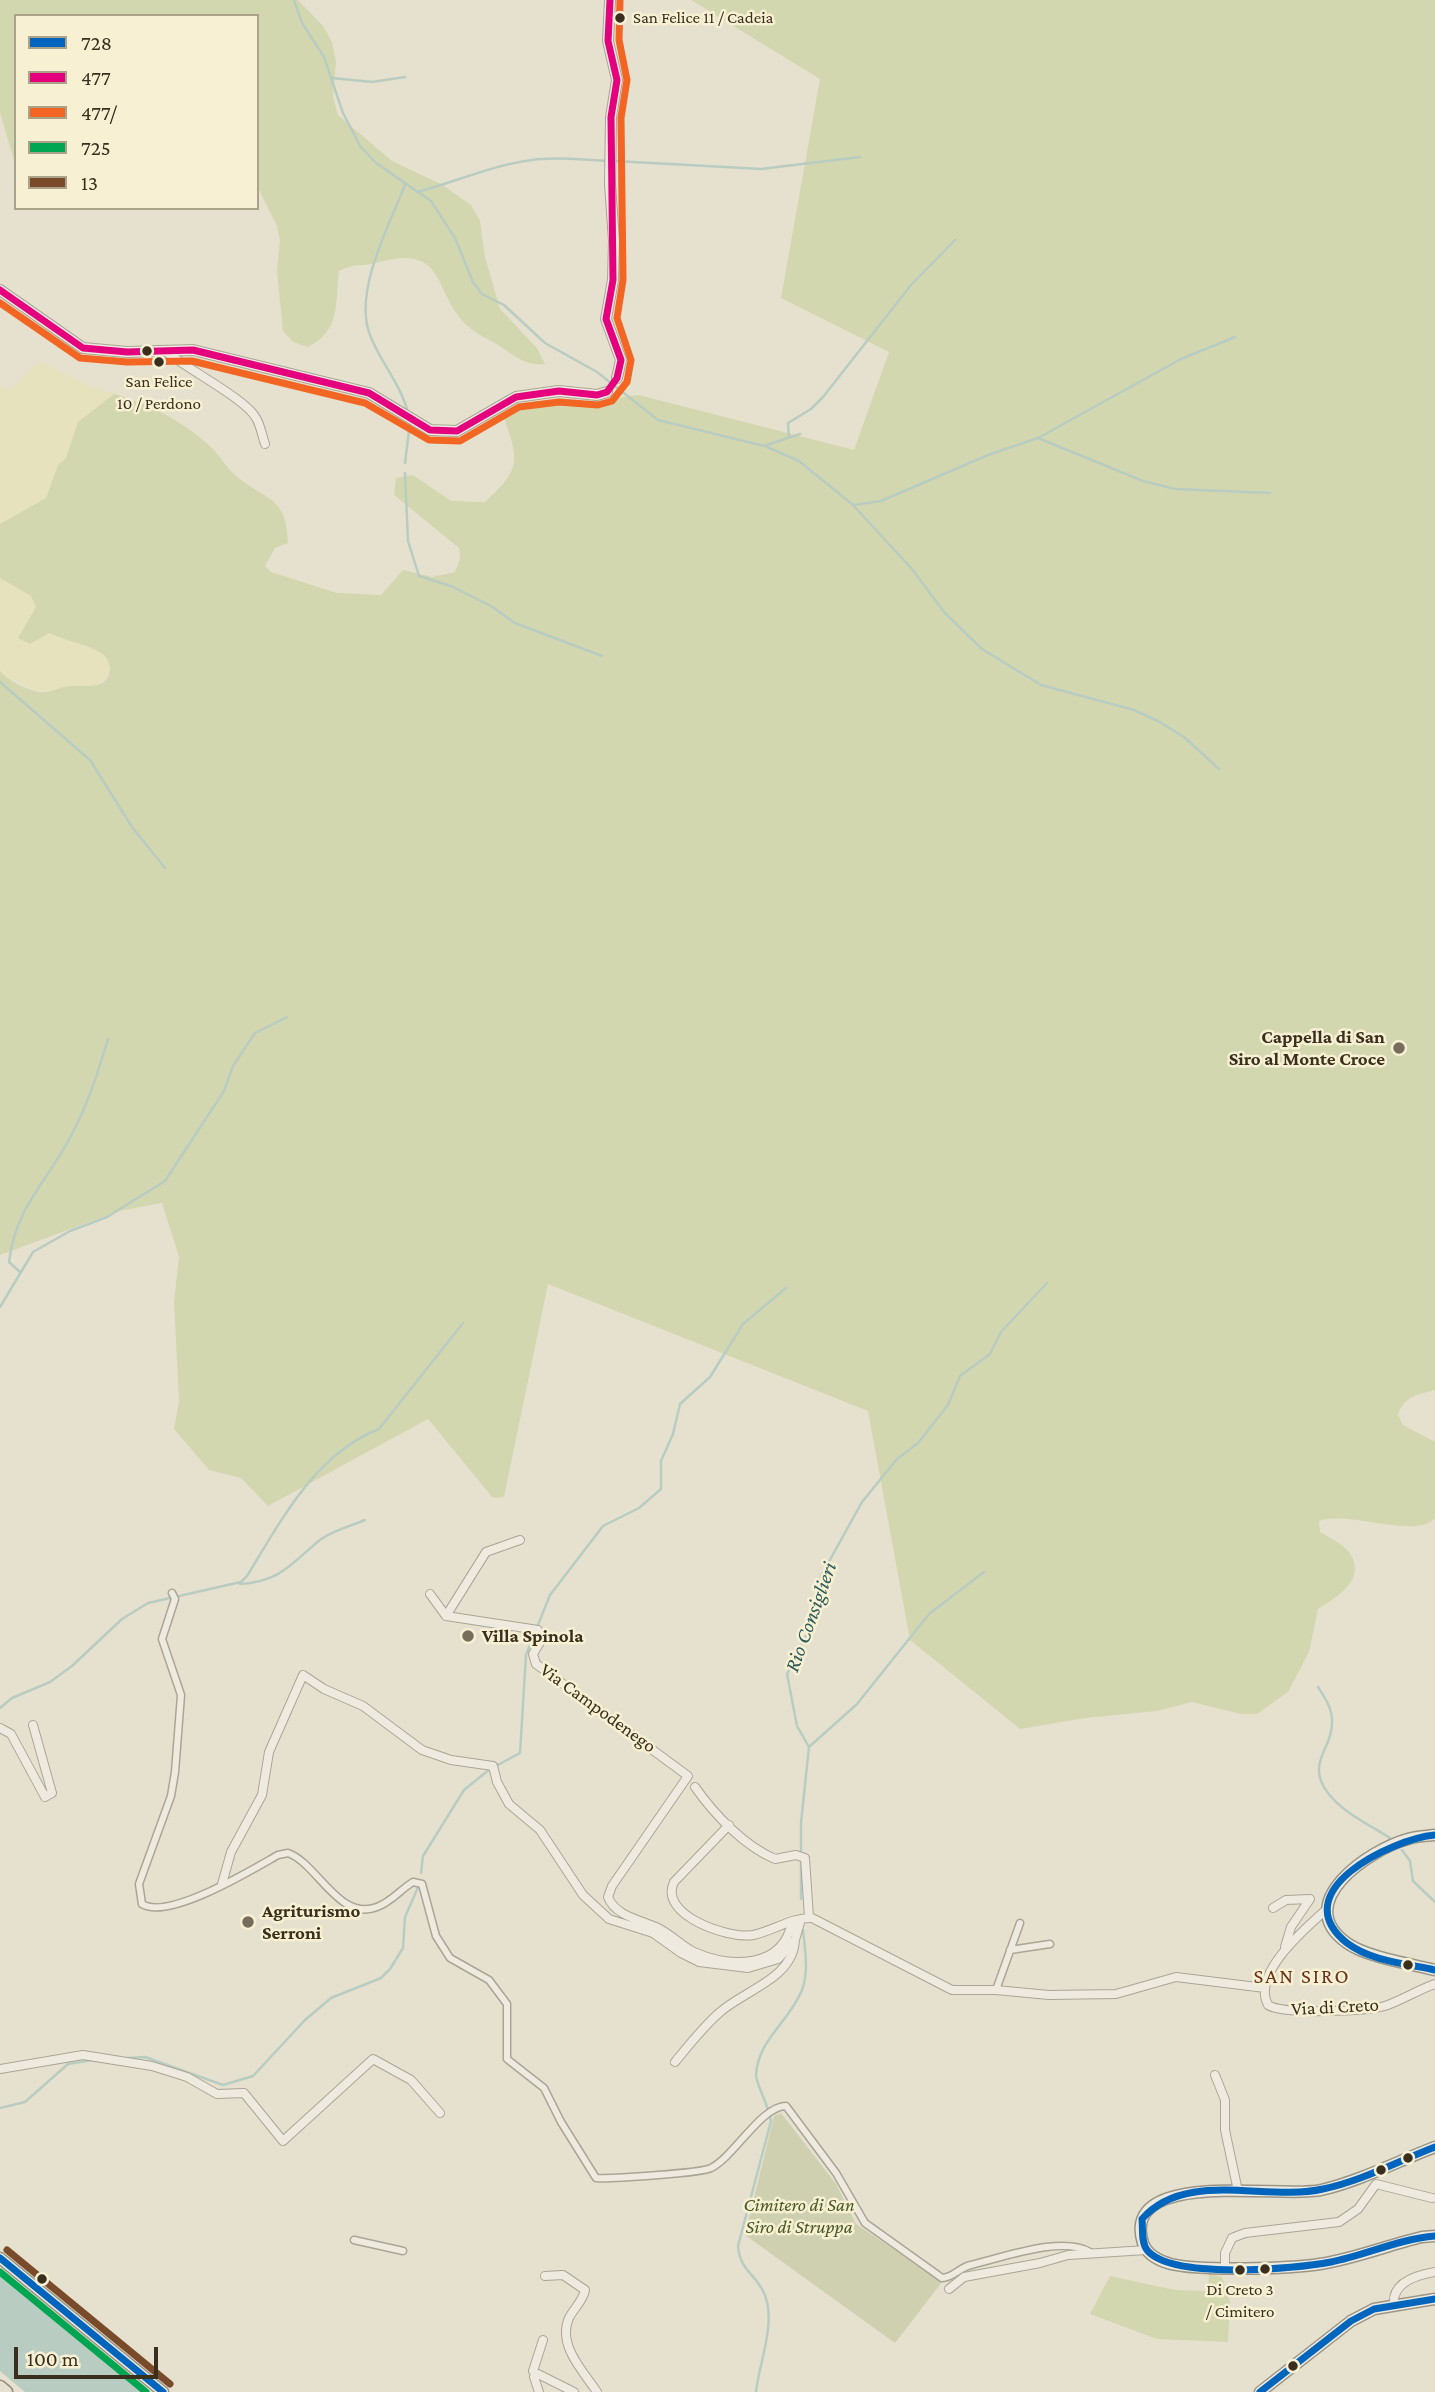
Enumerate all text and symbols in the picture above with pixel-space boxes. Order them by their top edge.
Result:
place label: San Felice 11 / Cadeia [633,8,773,28]
marker: San Felice 11 / Cadeia [613,11,627,25]
legend [14,14,259,210]
text: 728 [81,31,112,55]
text: 477 [81,66,111,90]
text: 477/ [81,101,117,125]
text: 725 [81,136,111,160]
text: 13 [81,171,98,195]
unlabelled marker [140,344,154,358]
marker: San Felice 10 / Perdono [152,355,166,369]
place label: San Felice 10 / Perdono [117,372,201,412]
place label: Cappella di San Siro al Monte Croce [1229,1026,1385,1070]
marker: Cappella di San Siro al Monte Croce [1391,1040,1407,1056]
water label: Rio Consiglieri [779,1559,843,1675]
place label: Villa Spinola [482,1625,584,1647]
marker: Villa Spinola [460,1628,476,1644]
street label: Via Campodenego [536,1658,660,1758]
place label: Agriturismo Serroni [262,1900,360,1944]
marker: Agriturismo Serroni [240,1914,256,1930]
unlabelled marker [1401,1958,1415,1972]
district label: SAN SIRO [1254,1964,1350,1990]
street label: Via di Creto [1291,1993,1379,2021]
unlabelled marker [1401,2151,1415,2165]
unlabelled marker [1374,2163,1388,2177]
park label: Cimitero di San Siro di Struppa [743,2194,855,2238]
unlabelled marker [1258,2262,1272,2276]
marker: Di Creto 3 / Cimitero [1233,2263,1247,2277]
unlabelled marker [35,2272,49,2286]
place label: Di Creto 3 / Cimitero [1206,2280,1274,2320]
scale bar [18,2332,161,2376]
text: 100 m [27,2347,79,2371]
unlabelled marker [1286,2359,1300,2373]

